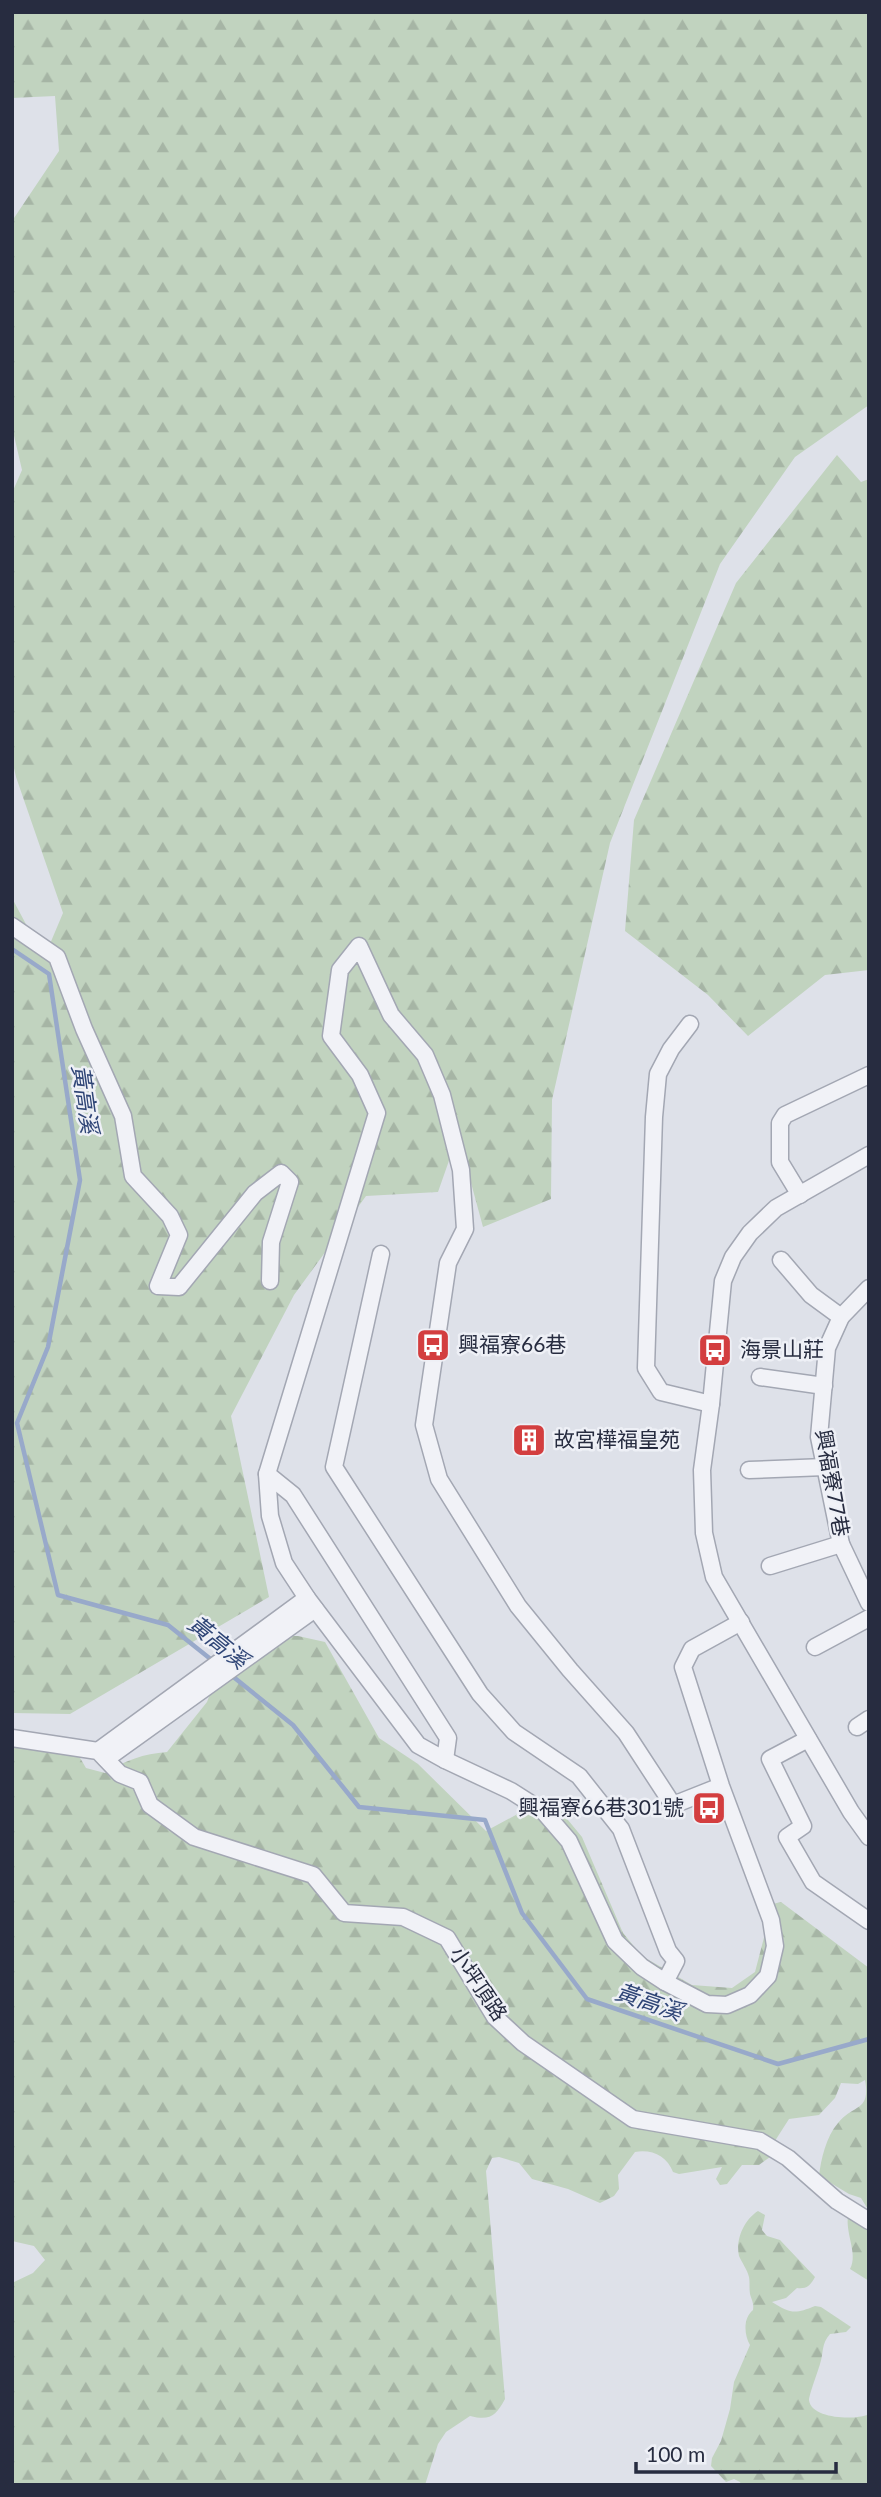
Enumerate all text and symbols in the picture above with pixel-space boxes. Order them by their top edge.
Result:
water label: 黃高溪 [67,1063,105,1138]
bus stop icon: 興福寮66巷 [414,1326,452,1364]
place label: 興福寮66巷 [458,1331,566,1356]
bus stop icon: 海景山莊 [696,1331,734,1369]
place label: 海景山莊 [740,1336,824,1361]
building icon: 故宮樺福皇苑 [510,1421,548,1459]
place label: 故宮樺福皇苑 [554,1426,680,1451]
street label: 興福寮77巷 [812,1427,855,1538]
water label: 黃高溪 [183,1609,257,1676]
bus stop icon: 興福寮66巷301號 [690,1789,728,1827]
place label: 興福寮66巷301號 [518,1794,684,1819]
street label: 小坪頂路 [445,1941,513,2025]
water label: 黃高溪 [612,1977,689,2027]
scale bar [636,2430,836,2474]
text: 100 m [646,2441,705,2466]

